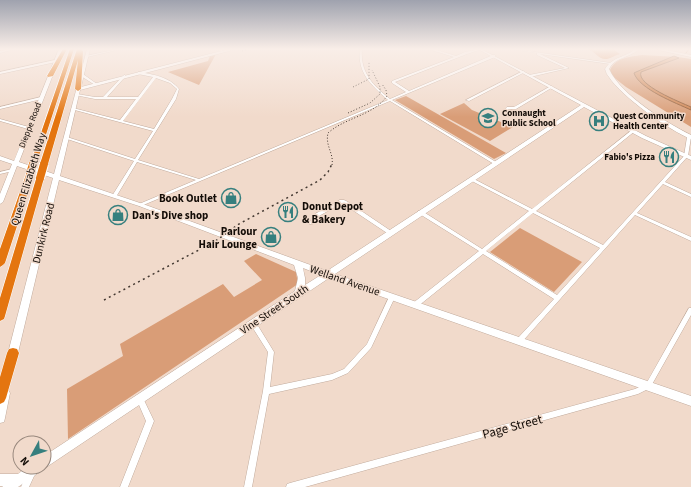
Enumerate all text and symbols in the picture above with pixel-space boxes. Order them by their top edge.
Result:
street label: Dieppe Road [16,101,45,150]
school or university icon: Connaught Public School [477,107,499,129]
place label: Connaught Public School [502,107,556,130]
hospital icon: Quest Community Health Center [588,110,610,132]
place label: Quest Community Health Center [613,110,685,133]
street label: Queen Elizabeth Way [7,131,50,227]
restaurant icon: Fabio's Pizza [658,146,680,168]
place label: Fabio's Pizza [604,151,655,164]
shop icon: Book Outlet [220,187,242,209]
place label: Book Outlet [159,191,218,206]
place label: Donut Depot & Bakery [302,199,364,227]
street label: Dunkirk Road [29,201,58,265]
restaurant icon: Donut Depot & Bakery [277,201,299,223]
shop icon: Dan's Dive shop [107,204,129,226]
place label: Dan's Dive shop [132,208,208,223]
place label: Parlour Hair Lounge [199,224,258,252]
shop icon: Parlour Hair Lounge [260,226,282,248]
street label: Welland Avenue [308,261,383,300]
street label: Vine Street South [237,281,311,338]
street label: Page Street [480,410,545,444]
north arrow [12,435,52,475]
text: N [17,453,33,469]

